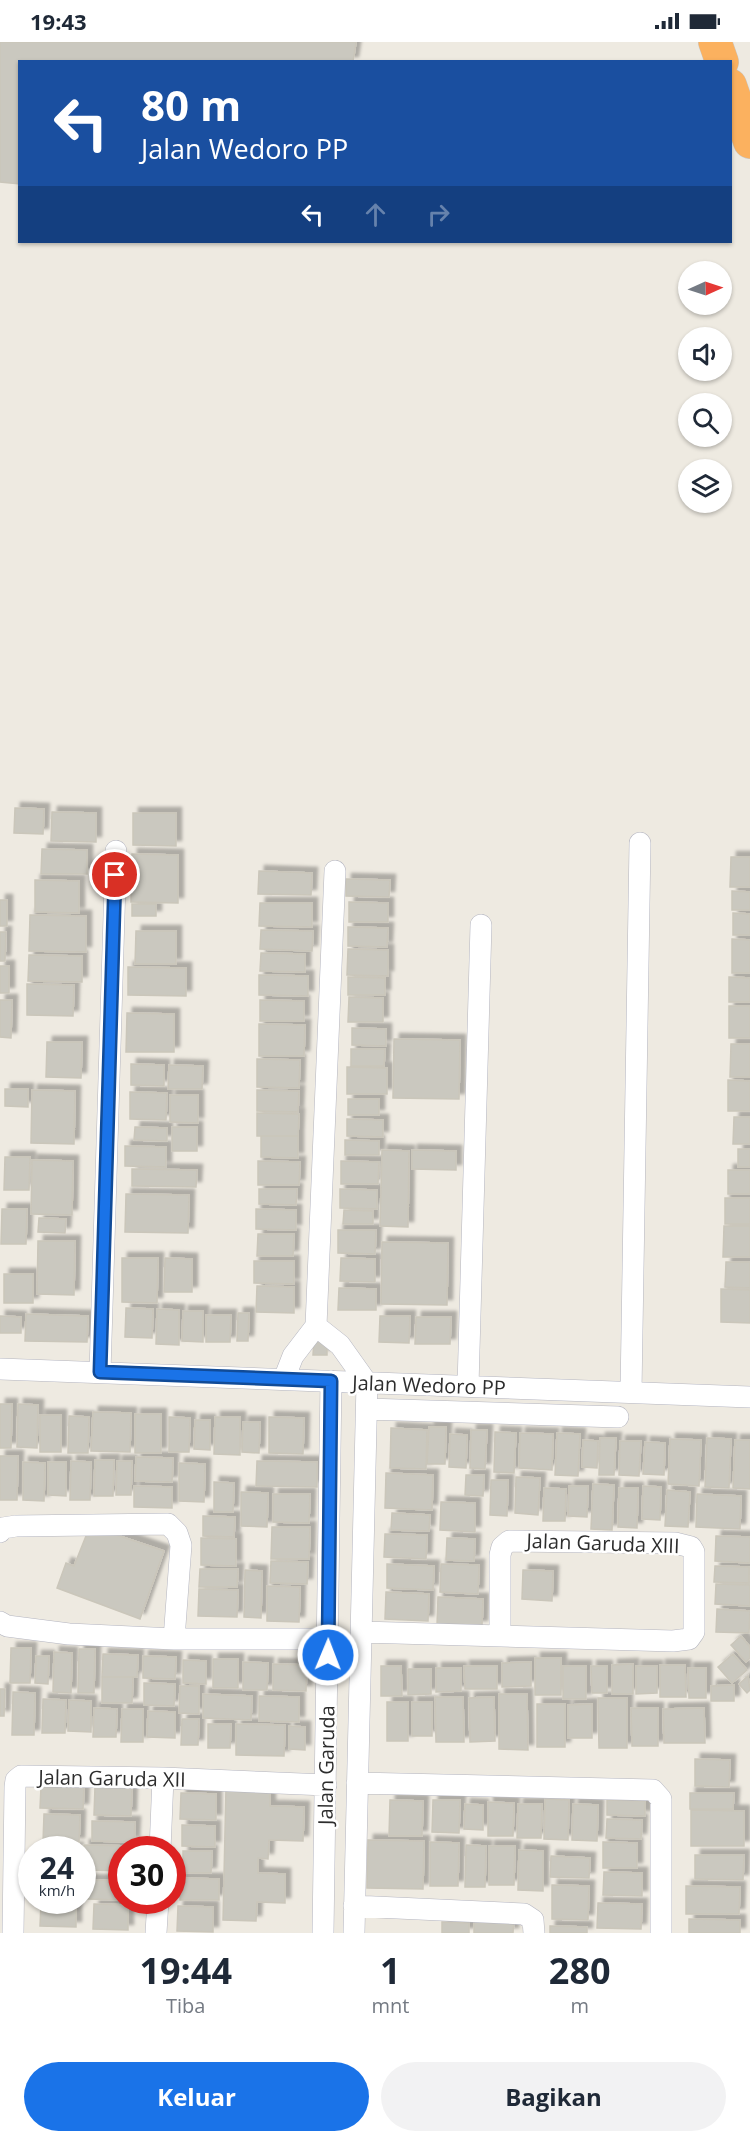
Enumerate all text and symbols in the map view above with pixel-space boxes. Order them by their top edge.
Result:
text: 19:43 [30,6,87,36]
text: 80 m [141,76,241,133]
icon: left [42,84,120,162]
text: Jalan Wedoro PP [141,130,348,167]
icon: left [296,198,329,231]
icon: ahead [359,198,392,231]
icon: right [422,198,455,231]
north arrow [678,261,732,315]
map controls [678,261,732,513]
button: sound [678,327,732,381]
button: search [678,393,732,447]
button: layers [678,459,732,513]
pin [89,849,140,900]
icon: arrive [98,858,131,891]
street label: Jalan Wedoro PP [350,1369,506,1401]
street label: Jalan Garuda XIII [524,1527,680,1559]
position arrow [296,1623,360,1687]
street label: Jalan Garuda [311,1705,341,1827]
street label: Jalan Garuda XII [36,1763,186,1793]
speed limit sign: 30 [108,1836,186,1914]
text: 24 [40,1847,74,1888]
text: km/h [39,1880,75,1900]
text: 19:44 [139,1946,232,1995]
text: 1 [380,1946,401,1995]
text: 280 [549,1946,611,1995]
text: Tiba [166,1992,205,2019]
text: mnt [371,1992,409,2019]
text: m [570,1992,589,2019]
button: Keluar [24,2062,369,2131]
button: Bagikan [381,2062,726,2131]

